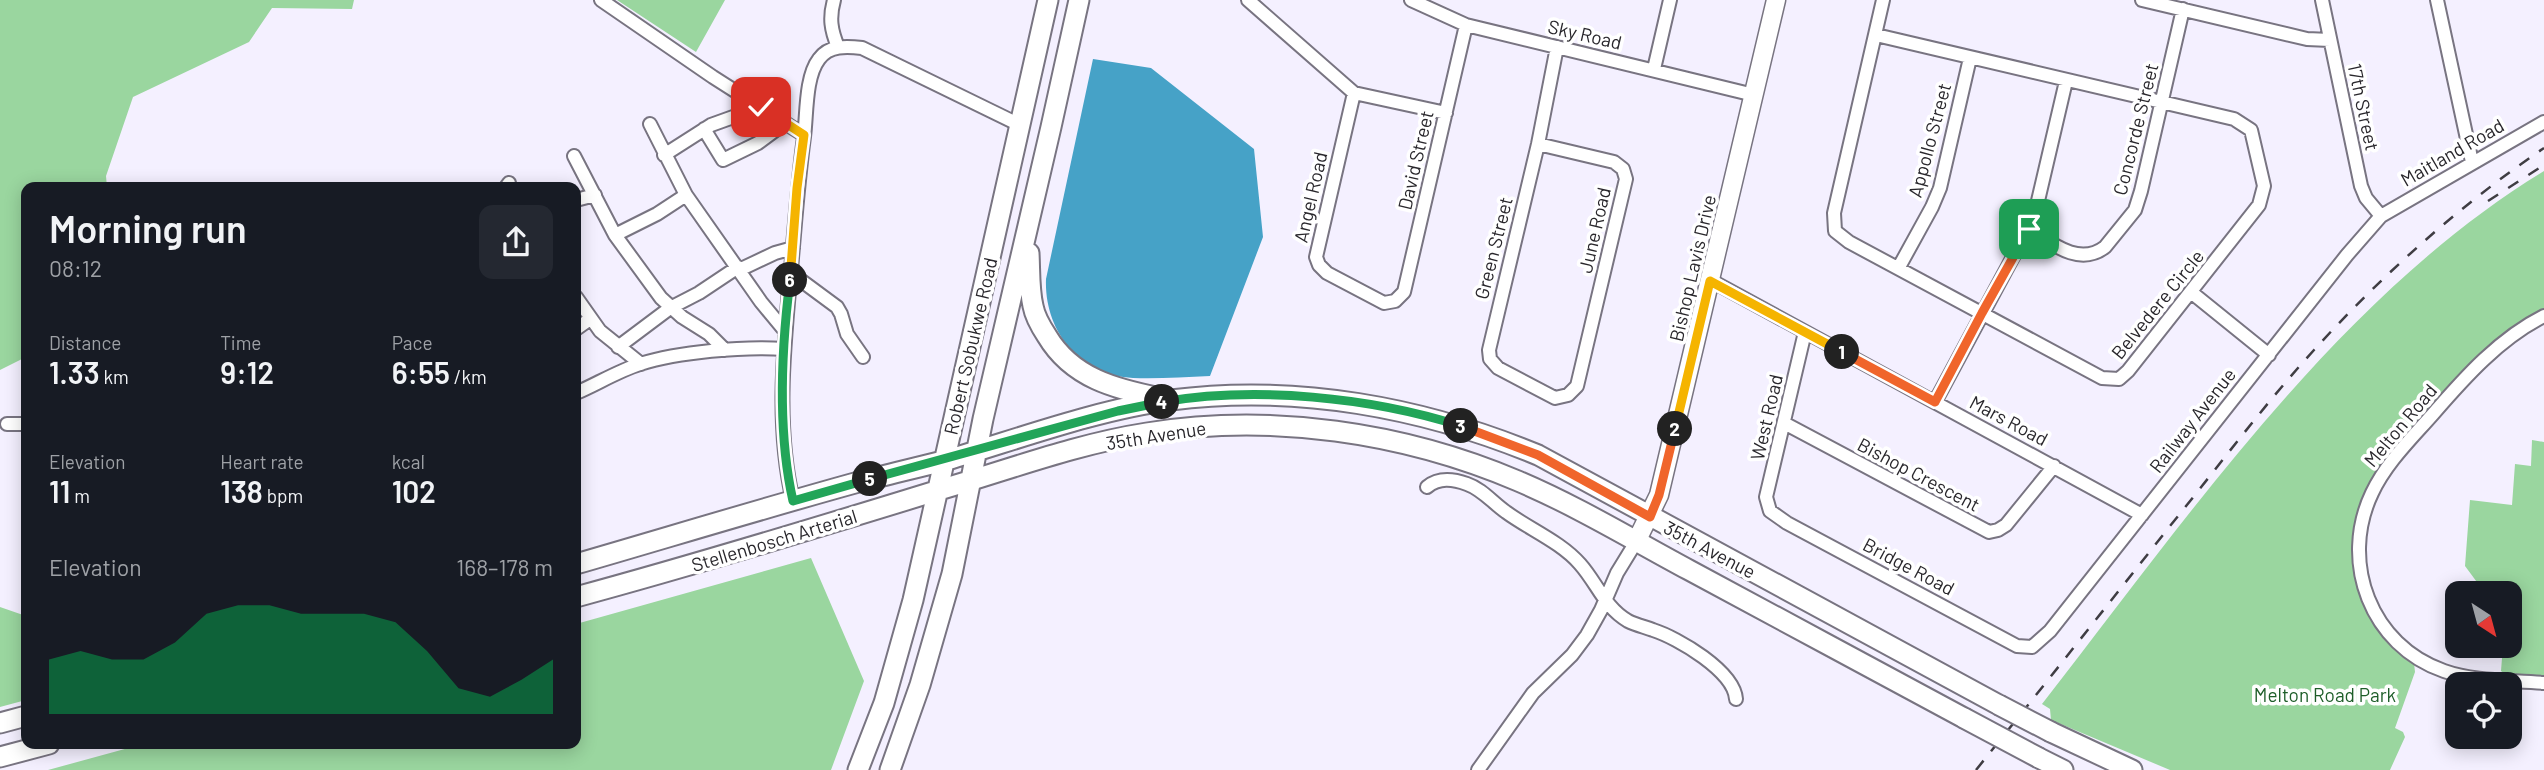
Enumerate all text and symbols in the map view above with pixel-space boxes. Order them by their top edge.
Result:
street label: Sky Road [1546,14,1624,54]
street label: Concorde Street [2107,61,2163,197]
street label: 17th Street [2344,61,2384,153]
pin [731,77,791,137]
street label: Appollo Street [1903,80,1955,200]
icon: check [742,88,780,126]
street label: David Street [1392,108,1438,212]
street label: Maitland Road [2396,113,2508,191]
street label: Angel Road [1288,149,1332,245]
street label: June Road [1573,185,1615,275]
street label: Bishop Lavis Drive [1664,192,1720,344]
street label: Green Street [1469,194,1517,302]
pin [1999,199,2059,259]
text: Morning run [49,205,247,251]
button: share [479,205,553,279]
icon: arrive [2010,210,2048,248]
street label: Belvedere Circle [2106,245,2208,363]
text: 08:12 [49,254,102,282]
street label: Robert Sobukwe Road [938,255,1002,437]
pin: 6 [772,262,808,298]
text: 6 [784,268,795,291]
text: Distance [49,331,121,354]
text: Time [220,331,261,354]
text: Pace [392,331,433,354]
pin: 1 [1825,334,1860,370]
text: 1 [1838,340,1845,363]
text: 1.33 [49,354,100,390]
text: 9:12 [220,354,274,390]
text: 6:55 [392,354,450,390]
street label: Railway Avenue [2144,363,2240,477]
text: km [100,365,129,388]
text: /km [450,365,487,388]
street label: West Road [1745,372,1787,462]
street label: Melton Road [2359,379,2441,471]
pin: 4 [1144,384,1180,420]
text: 4 [1156,390,1167,413]
street label: Mars Road [1966,390,2052,450]
pin: 3 [1444,408,1478,444]
pin: 2 [1658,412,1692,446]
text: 3 [1455,414,1466,437]
street label: 35th Avenue [1104,416,1208,454]
text: 2 [1669,417,1680,440]
street label: Bishop Crescent [1854,432,1984,516]
text: Elevation [49,450,126,473]
text: Heart rate [220,450,304,473]
text: kcal [392,450,425,473]
pin: 5 [852,462,888,496]
text: 5 [864,467,875,490]
text: 11 [49,473,70,509]
text: 138 [220,473,263,509]
text: 102 [392,473,436,509]
text: m [70,484,90,507]
text: bpm [263,484,303,507]
street label: Stellenbosch Arterial [688,504,860,576]
street label: 35th Avenue [1660,515,1760,583]
street label: Bridge Road [1859,532,1959,600]
text: Elevation [49,553,142,581]
text: 168–178 m [456,553,553,581]
north arrow [2445,581,2522,658]
map controls [2445,581,2522,749]
button: locate [2445,672,2522,749]
park label: Melton Road Park [2254,683,2396,706]

